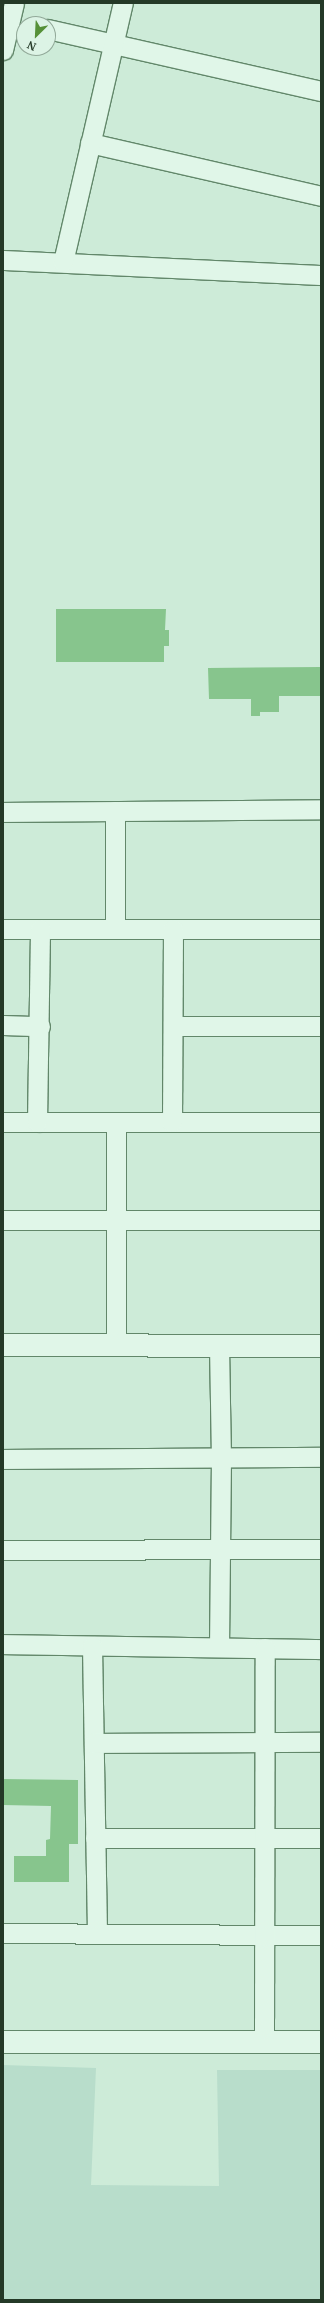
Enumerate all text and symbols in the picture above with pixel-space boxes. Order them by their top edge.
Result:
north arrow [16,16,56,56]
text: N [25,38,38,54]

